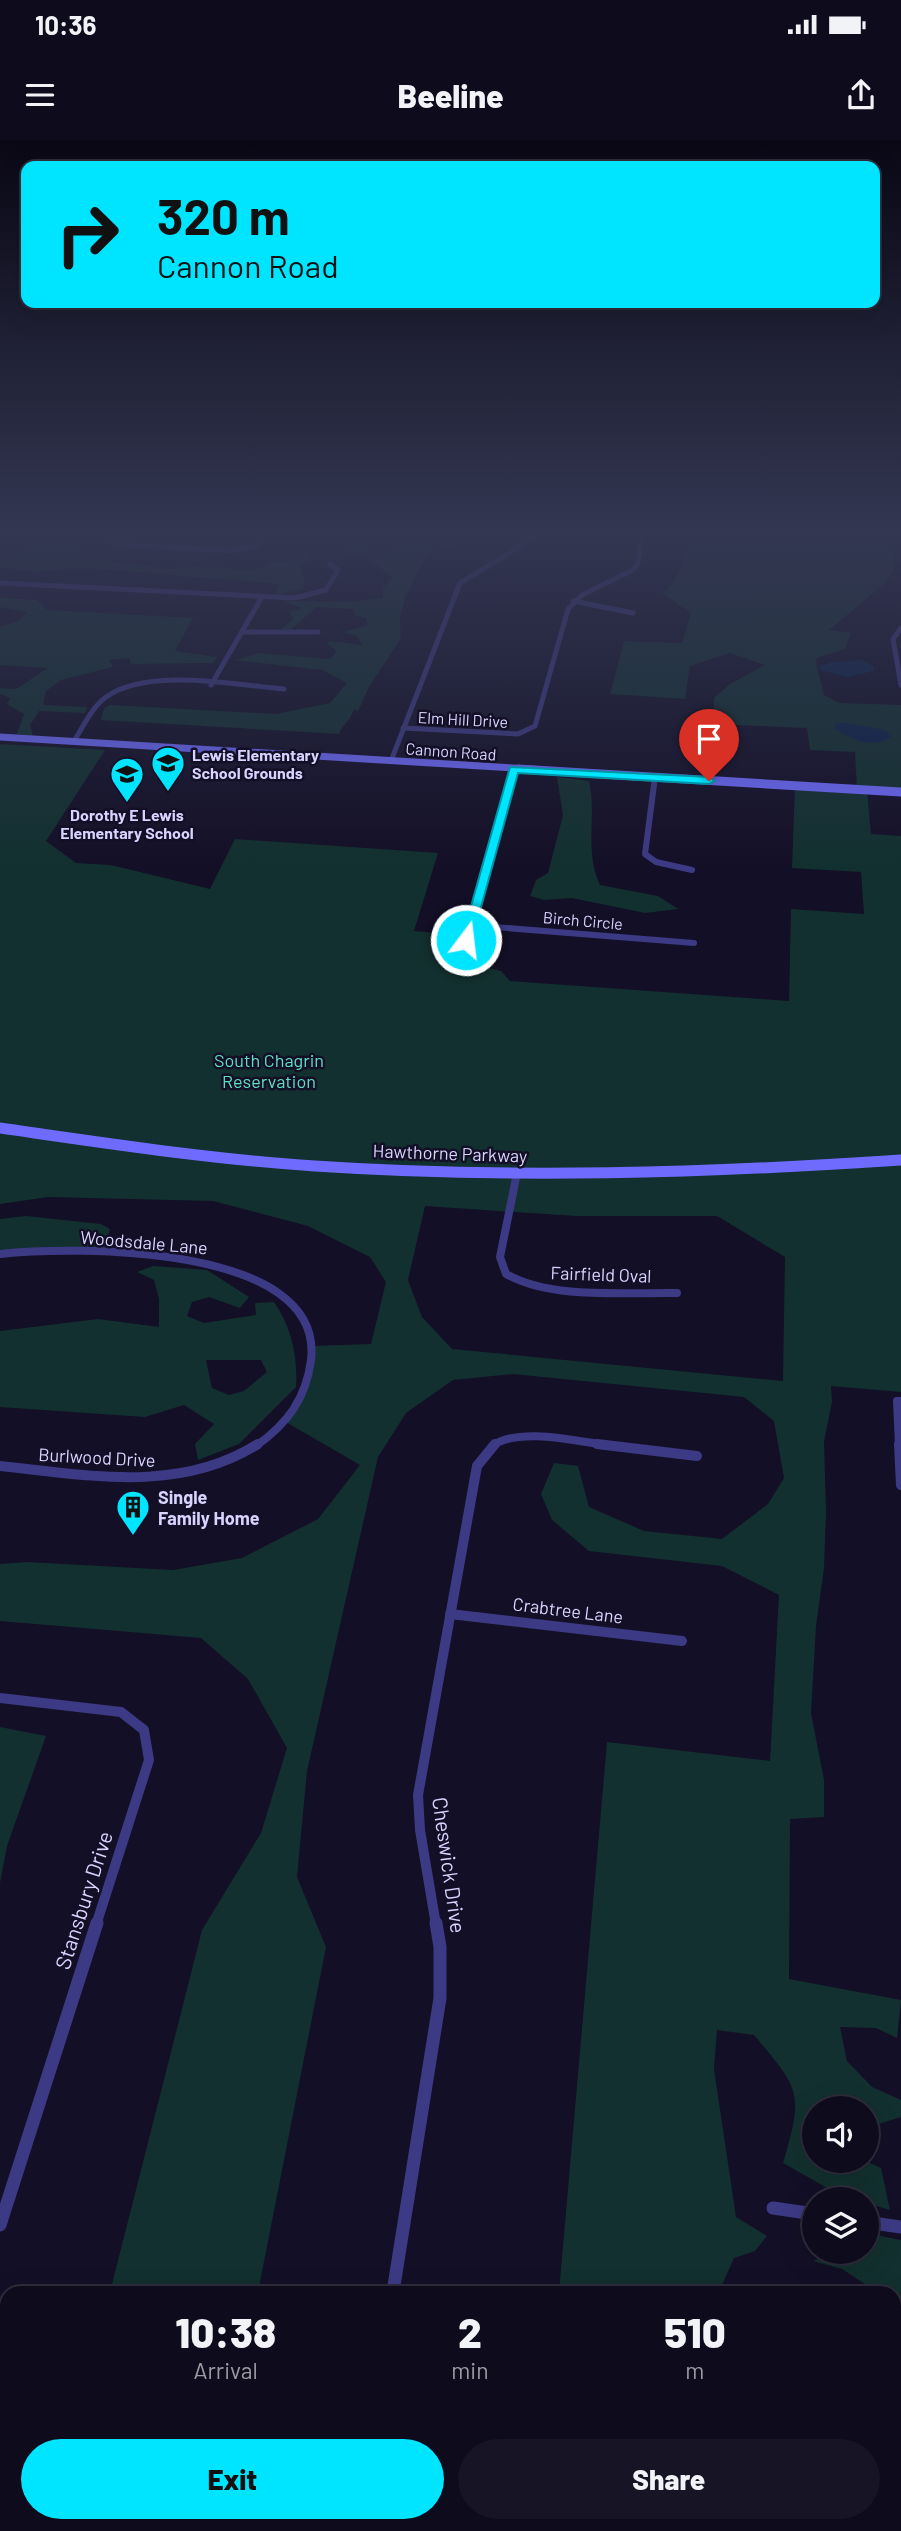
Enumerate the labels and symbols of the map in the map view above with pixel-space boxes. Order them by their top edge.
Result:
street label: Elm Hill Drive [417,707,509,731]
pin [679,709,739,781]
street label: Cannon Road [405,738,497,764]
school or university icon: Lewis Elementary School Grounds [149,744,187,793]
place label: Lewis Elementary School Grounds [192,745,319,782]
school or university icon: Dorothy E Lewis Elementary School [108,755,146,804]
place label: Dorothy E Lewis Elementary School [60,805,194,842]
position arrow [429,903,503,977]
street label: Birch Circle [542,907,624,933]
park label: South Chagrin Reservation [214,1049,324,1092]
street label: Hawthorne Parkway [372,1139,528,1167]
street label: Woodsdale Lane [79,1225,209,1259]
street label: Fairfield Oval [550,1261,652,1287]
street label: Burlwood Drive [38,1443,156,1471]
place label: Single Family Home [158,1486,260,1529]
building icon: Single Family Home [114,1488,152,1537]
street label: Crabtree Lane [512,1592,624,1628]
street label: Cheswick Drive [428,1795,472,1935]
street label: Stansbury Drive [49,1828,117,1972]

